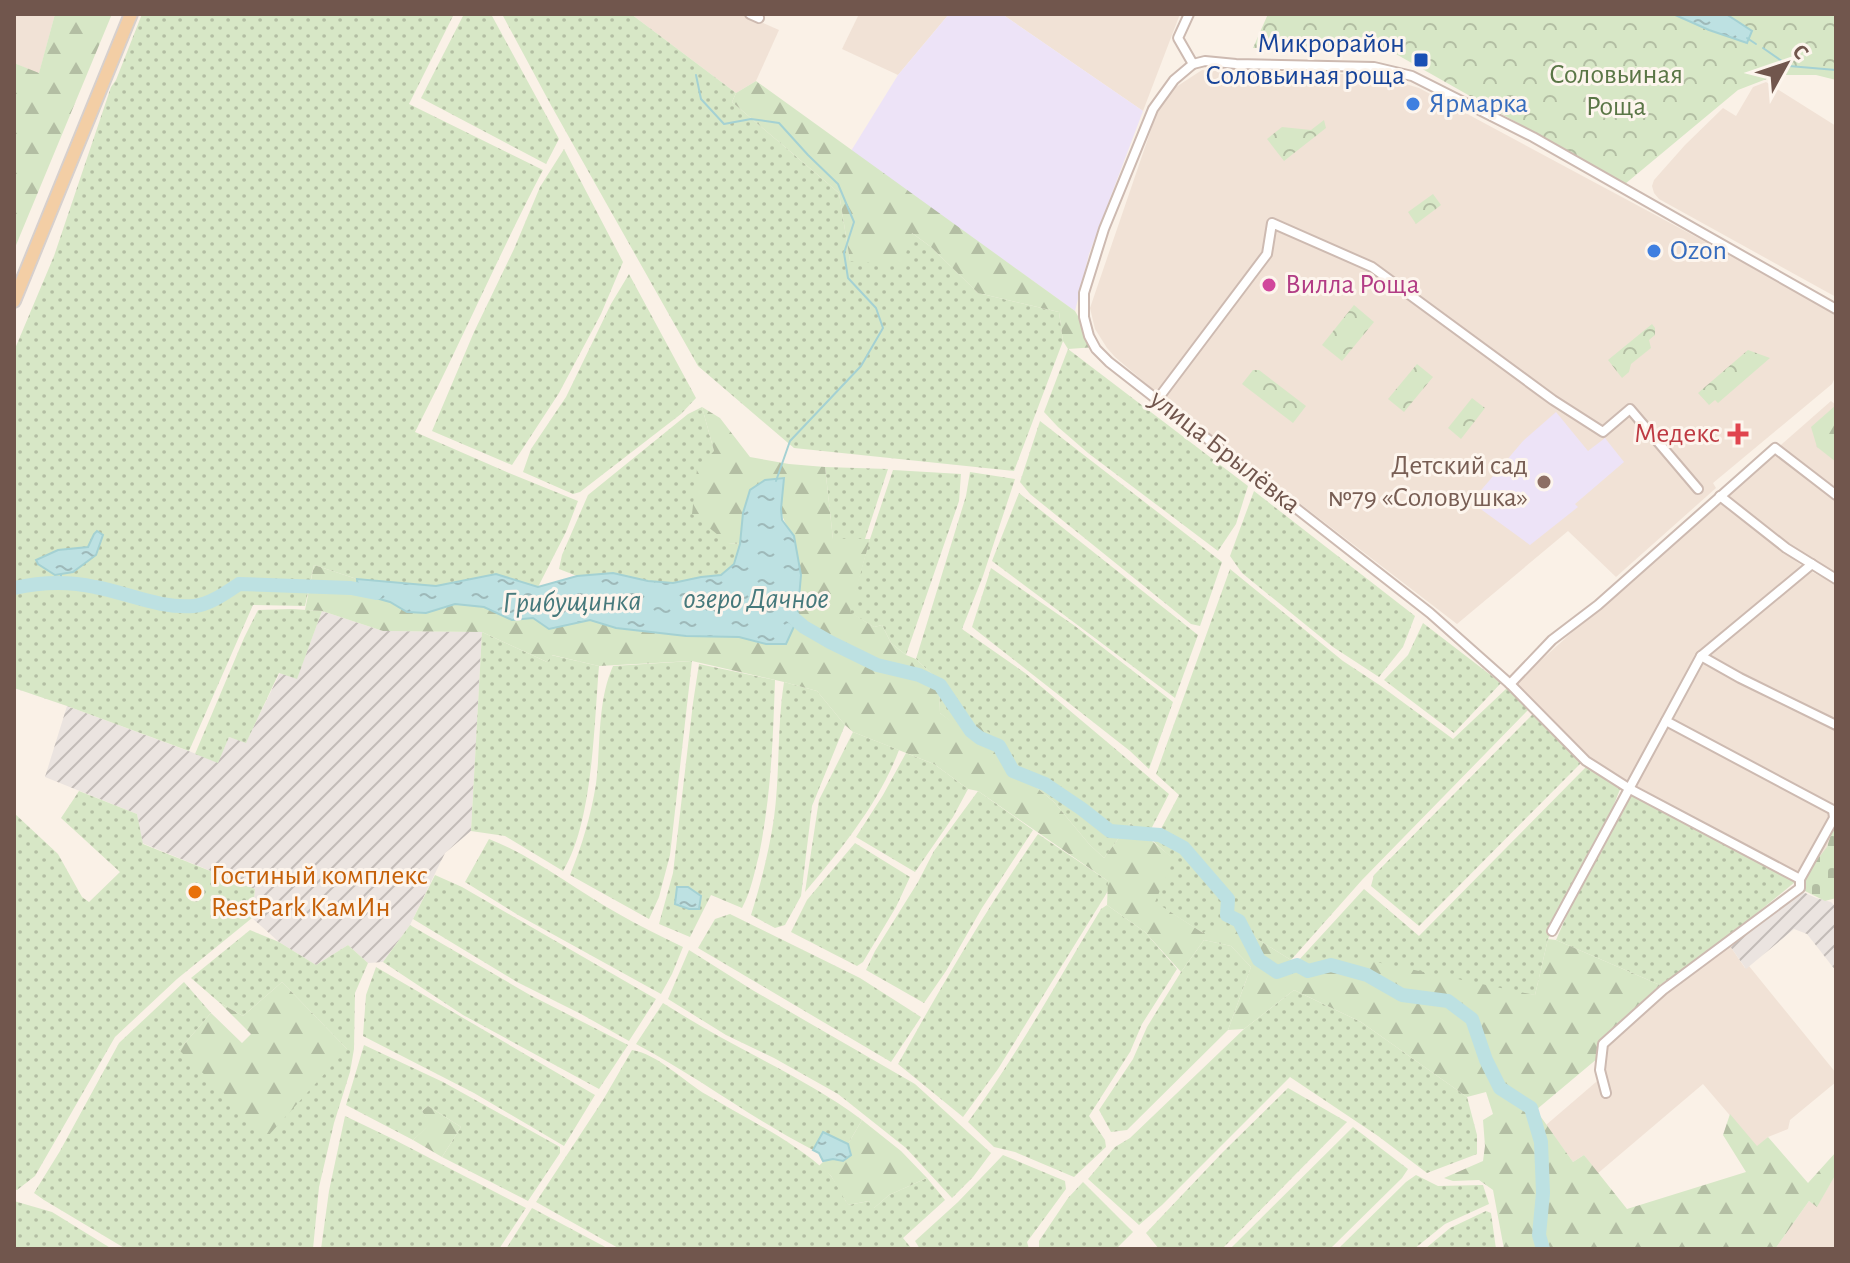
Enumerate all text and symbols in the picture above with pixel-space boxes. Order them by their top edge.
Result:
north arrow [1746,24,1826,104]
place label: Микрорайон Соловьиная роща [1205,30,1405,90]
text: С [1788,40,1813,64]
marker: Микрорайон Соловьиная роща [1412,51,1430,69]
park label: Соловьиная Роща [1549,61,1683,121]
place label: Ярмарка [1429,90,1528,118]
marker: Ярмарка [1404,95,1422,113]
place label: Ozon [1670,237,1727,265]
marker: Ozon [1645,242,1663,260]
place label: Вилла Роща [1285,271,1420,299]
marker: Вилла Роща [1260,276,1278,294]
street label: улица Брылёвка [1144,384,1306,519]
place label: Медекс [1634,420,1720,448]
marker: Медекс [1727,423,1749,445]
place label: Детский сад №79 «Соловушка» [1328,452,1528,512]
marker: Детский сад №79 «Соловушка» [1535,473,1553,491]
water label: озеро Дачное [683,584,829,614]
water label: Грибущинка [502,586,642,618]
place label: Гостиный комплекс RestPark КамИн [211,862,428,922]
marker: Гостиный комплекс RestPark КамИн [186,883,204,901]

